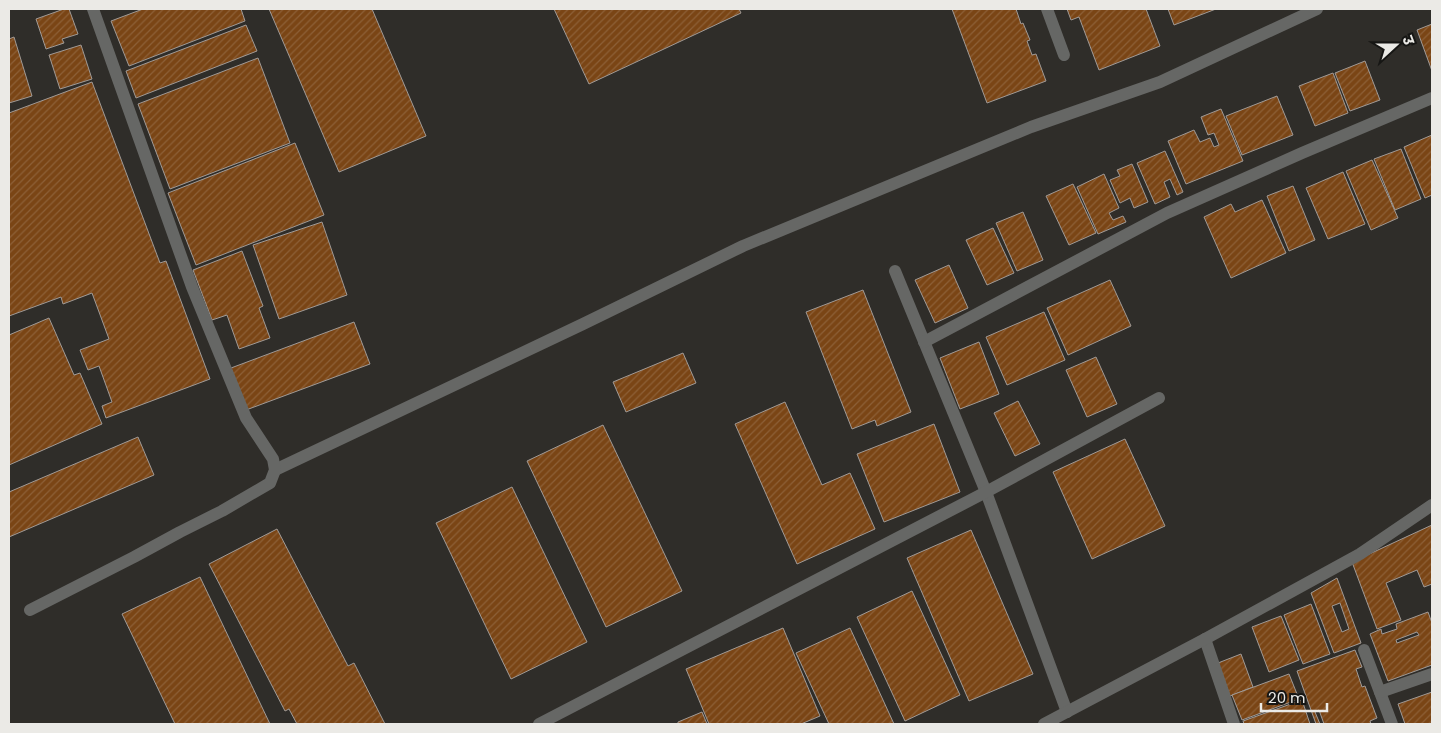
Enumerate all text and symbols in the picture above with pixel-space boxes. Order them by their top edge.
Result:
north arrow [1371,20,1421,70]
text: उ [1397,32,1419,49]
scale bar [1261,680,1327,712]
text: 20 m [1268,687,1306,708]

